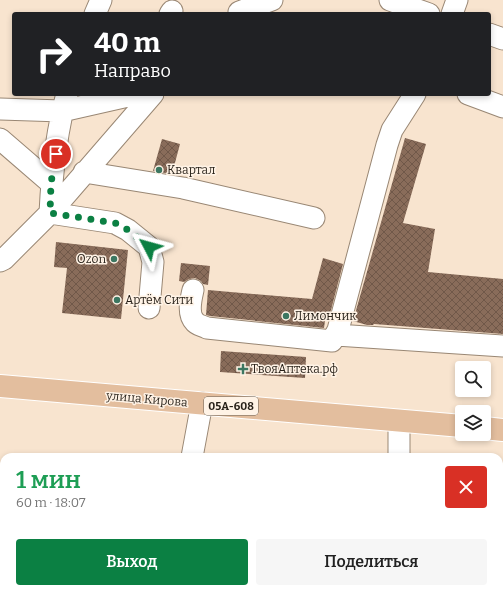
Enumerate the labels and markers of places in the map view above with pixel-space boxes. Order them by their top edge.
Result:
pin [39,137,73,171]
place label: Квартал [167,163,215,177]
marker: Квартал [154,165,164,175]
place label: Ozon [77,252,106,266]
marker: Ozon [109,254,119,264]
place label: Артём Сити [125,293,193,307]
marker: Артём Сити [112,295,122,305]
place label: Лимончик [294,309,356,323]
marker: Лимончик [281,311,291,321]
place label: ТвояАптека.рф [251,362,338,376]
marker: ТвояАптека.рф [238,364,248,374]

